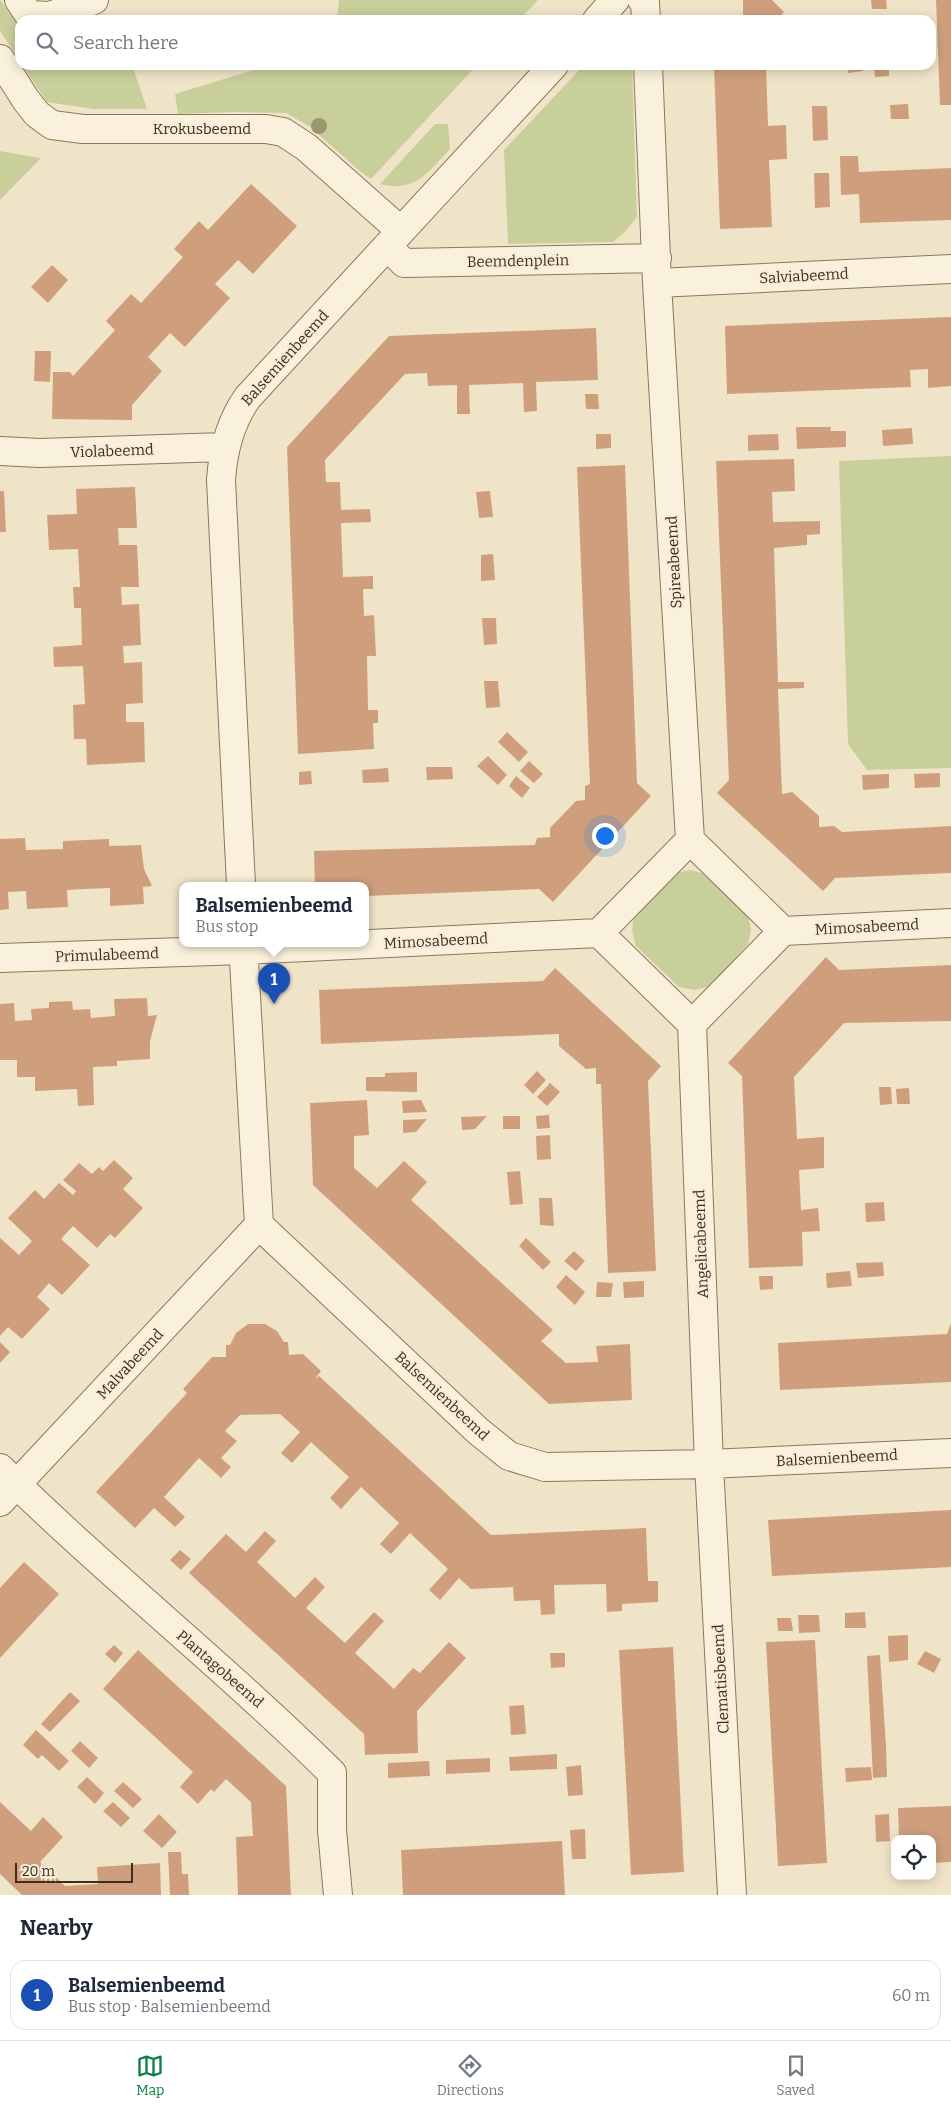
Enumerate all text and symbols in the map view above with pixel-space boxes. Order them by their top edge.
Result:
search box [15,15,936,70]
icon: search [33,29,61,57]
text: Search here [73,31,178,54]
street label: Krokusbeemd [153,120,251,138]
street label: Beemdenplein [467,251,570,271]
street label: Salviabeemd [759,265,849,287]
street label: Balsemienbeemd [237,307,333,409]
street label: Violabeemd [70,441,154,461]
street label: Spireabeemd [663,515,685,609]
your location [592,823,618,849]
popup [179,882,369,947]
text: Balsemienbeemd [196,894,352,917]
street label: Mimosabeemd [814,915,920,939]
text: Bus stop [196,917,258,936]
street label: Mimosabeemd [383,929,489,953]
street label: Primulabeemd [55,944,159,966]
pin: 1 [258,963,290,1004]
street label: Angelicabeemd [690,1189,712,1299]
street label: Malvabeemd [93,1325,167,1403]
street label: Balsemienbeemd [391,1348,493,1444]
street label: Balsemienbeemd [776,1446,898,1470]
street label: Clematisbeemd [709,1624,733,1734]
street label: Plantagobeemd [173,1626,267,1712]
map controls [891,1835,936,1880]
button: locate [891,1835,936,1880]
scale bar [15,1860,132,1883]
text: 20 m [22,1863,55,1880]
text: Nearby [20,1915,93,1941]
text: Balsemienbeemd [68,1974,225,1997]
text: 1 [34,1986,40,2005]
text: 60 m [892,1986,930,2005]
text: Bus stop · Balsemienbeemd [68,1997,271,2016]
tab: Map [136,2052,164,2099]
tab: Directions [437,2052,504,2099]
tab: Saved [776,2052,815,2099]

